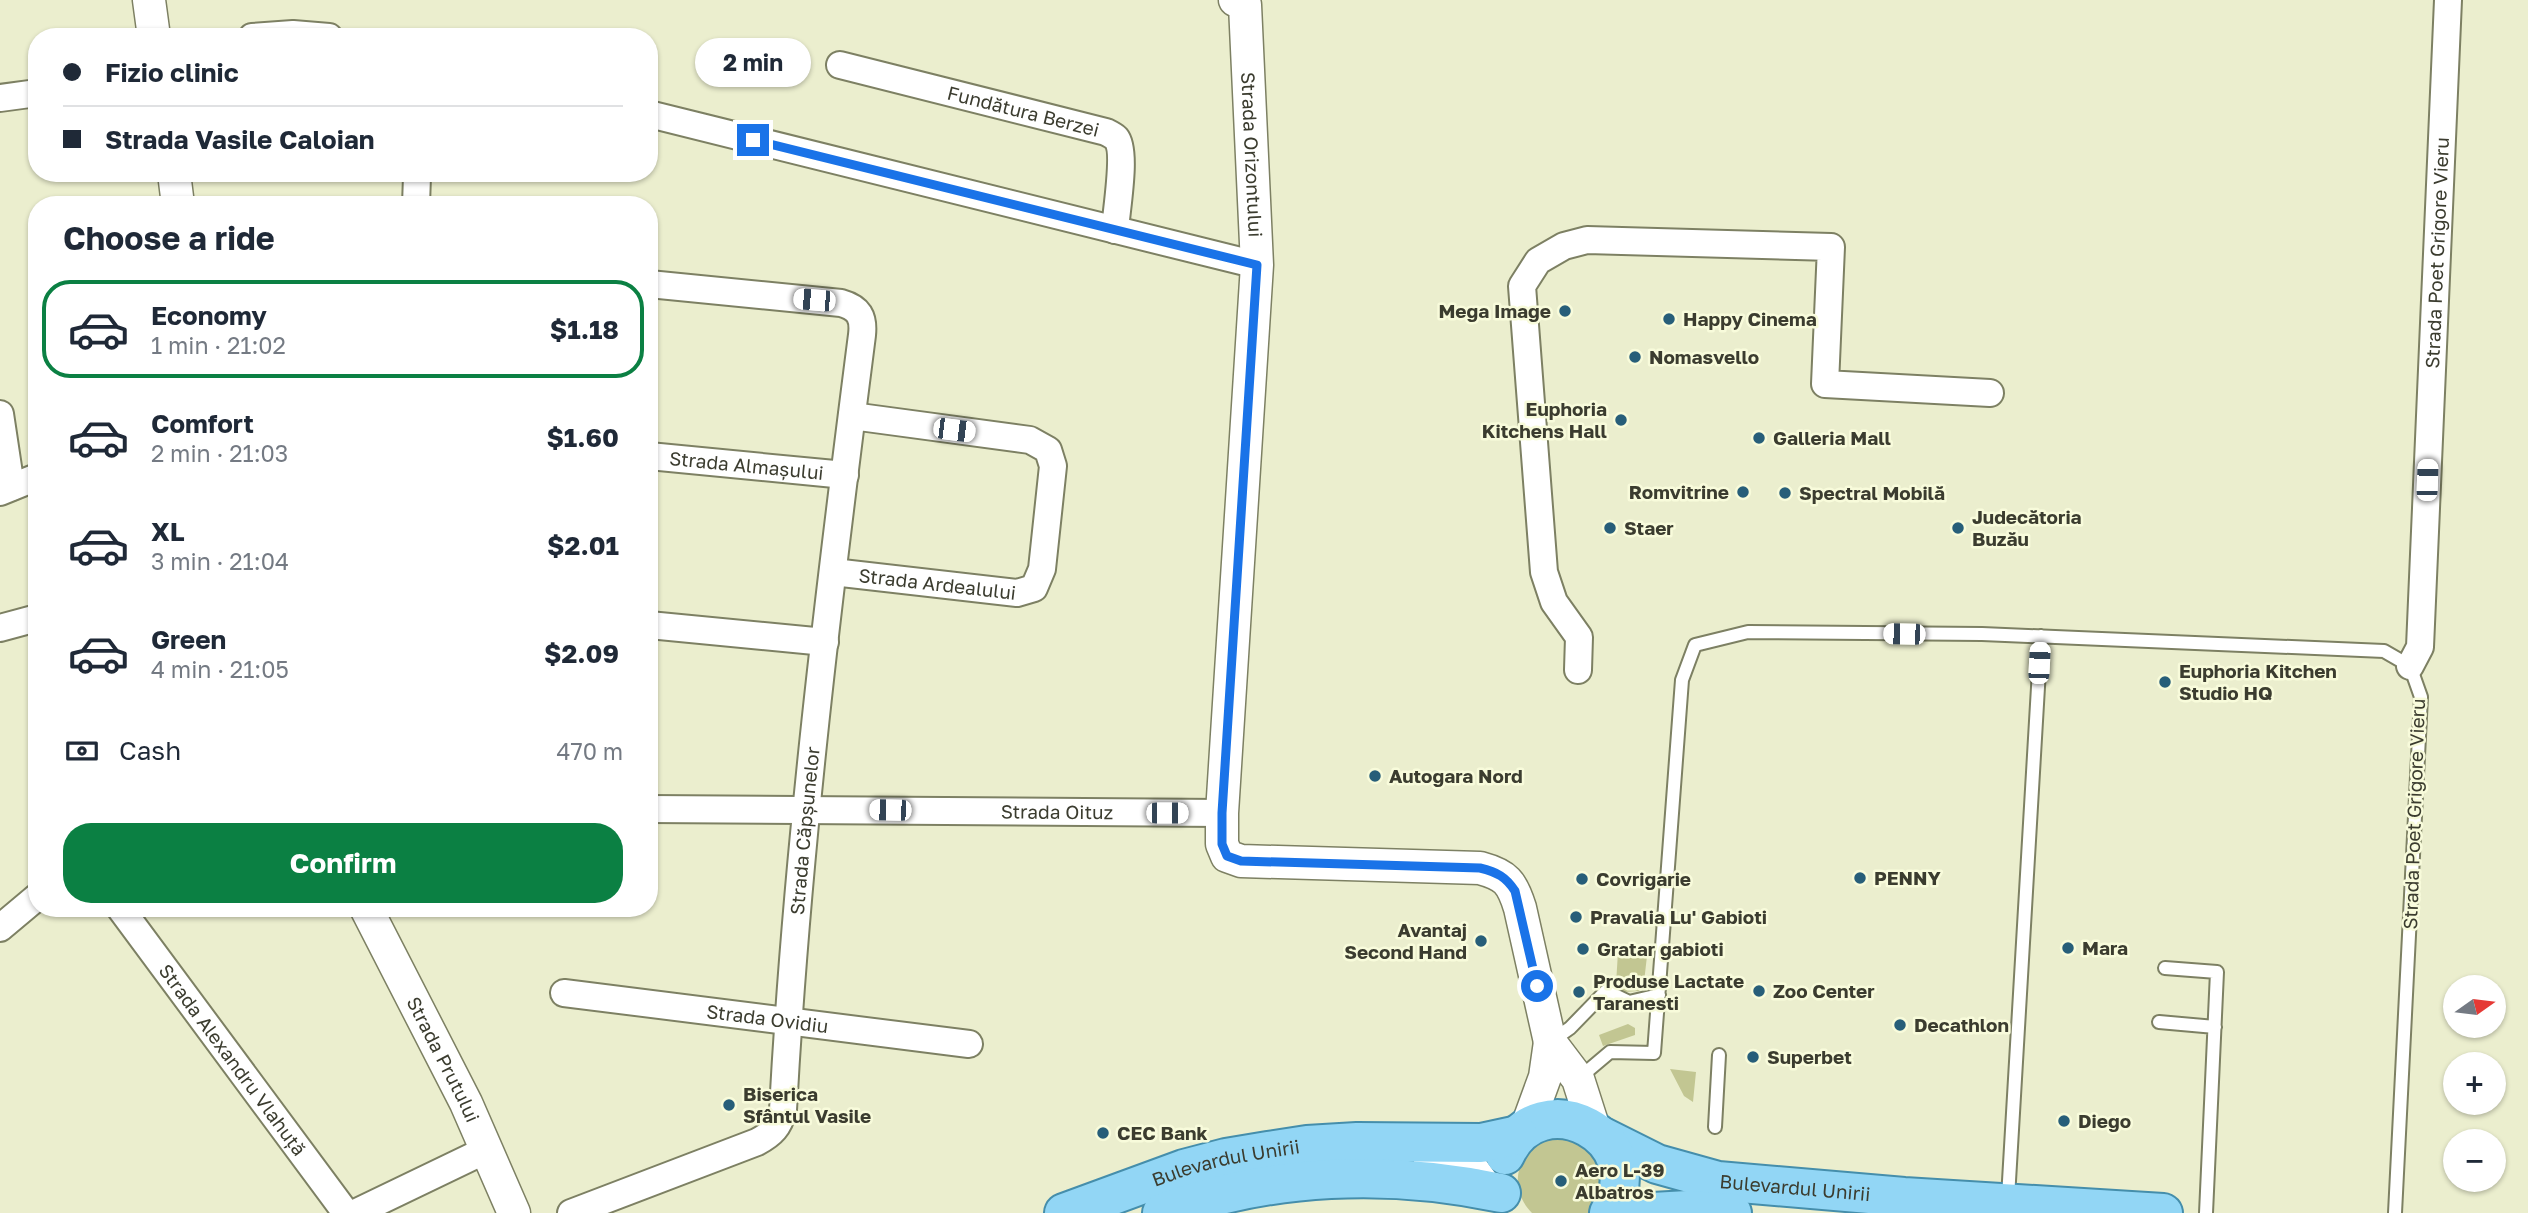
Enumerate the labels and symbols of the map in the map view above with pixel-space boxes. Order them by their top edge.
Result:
callout: 2 min [695,38,811,88]
street label: Strada Orizontului [1237,71,1268,238]
street label: Fundătura Berzei [945,81,1102,141]
route end [737,124,769,156]
street label: Strada Poet Grigore Vieru [2420,137,2453,369]
car [793,288,836,312]
place label: Mega Image [1438,299,1551,322]
marker: Mega Image [1557,303,1573,319]
place label: Happy Cinema [1683,307,1817,330]
marker: Happy Cinema [1661,311,1677,327]
place label: Nomasvello [1649,345,1759,368]
marker: Nomasvello [1627,349,1643,365]
place label: Euphoria Kitchens Hall [1482,397,1607,442]
marker: Euphoria Kitchens Hall [1613,412,1629,428]
car [932,417,977,443]
place label: Galleria Mall [1773,426,1891,449]
marker: Galleria Mall [1751,430,1767,446]
street label: Strada Almașului [668,446,825,484]
car [2416,459,2439,501]
place label: Romvitrine [1629,480,1729,503]
place label: Spectral Mobilă [1799,481,1945,504]
marker: Romvitrine [1735,484,1751,500]
marker: Spectral Mobilă [1777,485,1793,501]
place label: Judecătoria Buzău [1972,505,2082,550]
place label: Staer [1624,516,1674,539]
marker: Staer [1602,520,1618,536]
marker: Judecătoria Buzău [1950,520,1966,536]
street label: Strada Ardealului [857,563,1017,604]
car [1883,623,1926,645]
car [2028,641,2051,685]
place label: Euphoria Kitchen Studio HQ [2179,659,2337,704]
marker: Euphoria Kitchen Studio HQ [2157,674,2173,690]
street label: Strada Poet Grigore Vieru [2398,698,2429,930]
street label: Strada Căpșunelor [785,745,824,916]
place label: Autogara Nord [1389,764,1523,787]
marker: Autogara Nord [1367,768,1383,784]
car [869,799,912,821]
street label: Strada Oituz [1001,799,1113,823]
car [1147,803,1189,824]
place label: PENNY [1874,866,1941,889]
place label: Covrigarie [1596,867,1691,890]
marker: PENNY [1852,870,1868,886]
marker: Covrigarie [1574,871,1590,887]
place label: Pravalia Lu' Gabioti [1590,905,1767,928]
marker: Pravalia Lu' Gabioti [1568,909,1584,925]
place label: Avantaj Second Hand [1344,918,1467,963]
marker: Avantaj Second Hand [1473,933,1489,949]
place label: Mara [2082,936,2128,959]
place label: Gratar gabioti [1597,937,1724,960]
marker: Mara [2060,940,2076,956]
marker: Gratar gabioti [1575,941,1591,957]
street label: Strada Alexandru Vlahuță [154,959,311,1160]
place label: Produse Lactate Taranesti [1593,969,1744,1014]
route start [1521,970,1553,1002]
north arrow [2443,975,2506,1038]
place label: Zoo Center [1773,979,1875,1002]
marker: Zoo Center [1751,983,1767,999]
marker: Produse Lactate Taranesti [1571,984,1587,1000]
street label: Strada Prutului [402,993,485,1125]
street label: Strada Ovidiu [705,999,830,1037]
place label: Decathlon [1914,1013,2009,1036]
marker: Decathlon [1892,1017,1908,1033]
place label: Superbet [1767,1045,1852,1068]
marker: Superbet [1745,1049,1761,1065]
place label: Biserica Sfântul Vasile [743,1082,871,1127]
marker: Biserica Sfântul Vasile [721,1097,737,1113]
place label: Diego [2078,1109,2131,1132]
marker: Diego [2056,1113,2072,1129]
place label: CEC Bank [1117,1121,1207,1144]
marker: CEC Bank [1095,1125,1111,1141]
street label: Bulevardul Unirii [1149,1134,1301,1191]
place label: Aero L-39 Albatros [1575,1158,1665,1203]
street label: Bulevardul Unirii [1719,1169,1871,1205]
marker: Aero L-39 Albatros [1553,1173,1569,1189]

